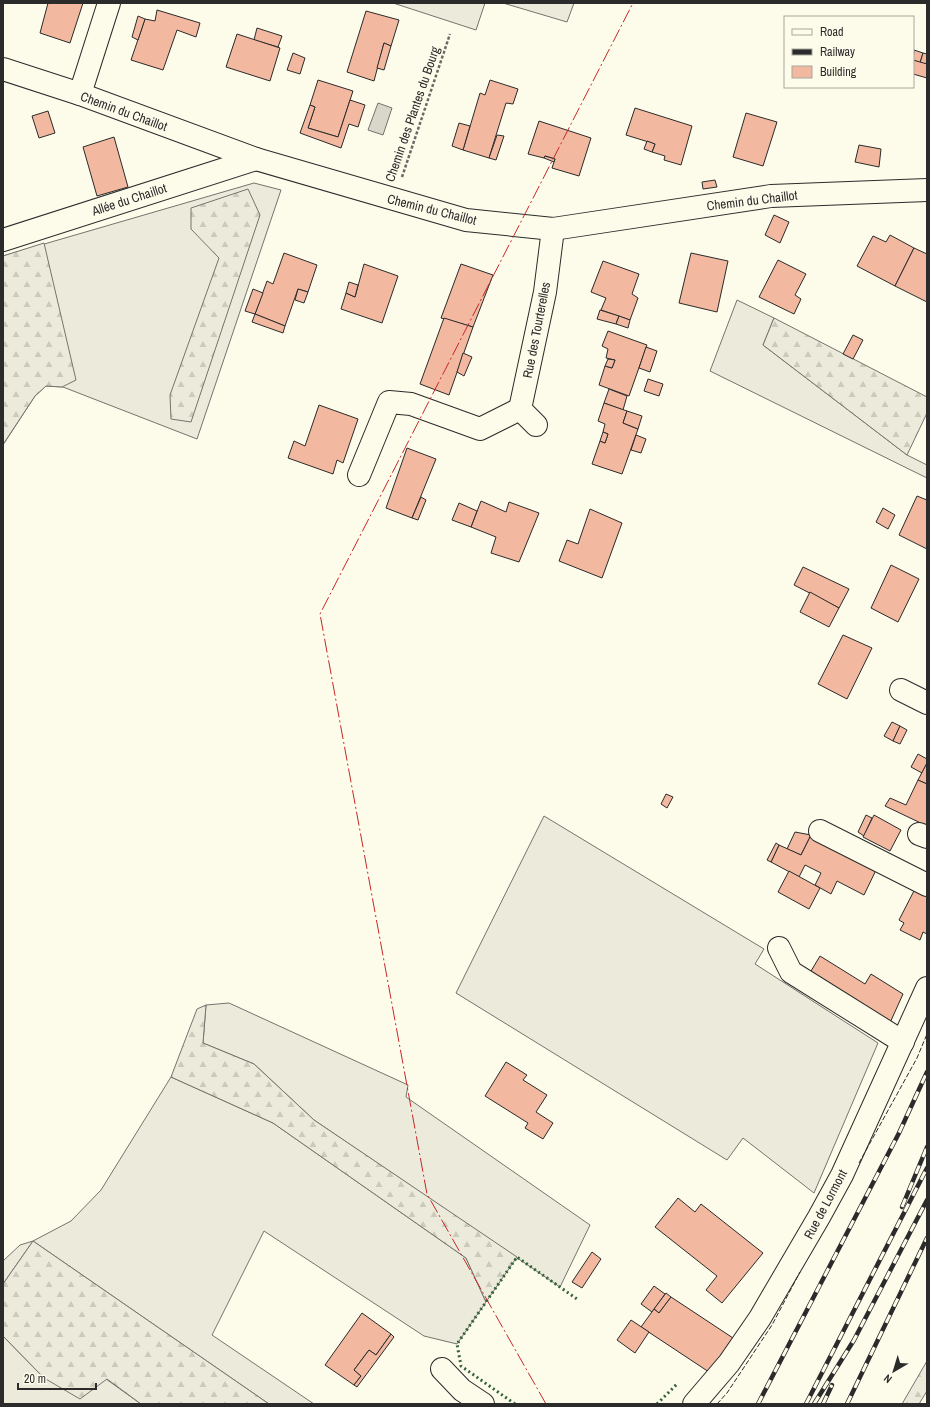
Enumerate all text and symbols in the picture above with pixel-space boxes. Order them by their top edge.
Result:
legend [784,16,914,88]
text: Road [820,24,844,40]
street label: Chemin des Plantes du Bourg [381,44,444,184]
text: Railway [820,44,855,60]
text: Building [820,64,857,80]
street label: Chemin du Chaillot [78,88,170,135]
street label: Allée du Chaillot [89,179,169,220]
street label: Chemin du Chaillot [706,186,798,214]
street label: Chemin du Chaillot [386,190,478,229]
street label: Rue des Tourterelles [519,281,554,380]
street label: Rue de Lormont [800,1166,851,1242]
north arrow [874,1351,914,1391]
scale bar [18,1365,96,1391]
text: 20 m [24,1371,46,1387]
text: N [881,1371,895,1386]

